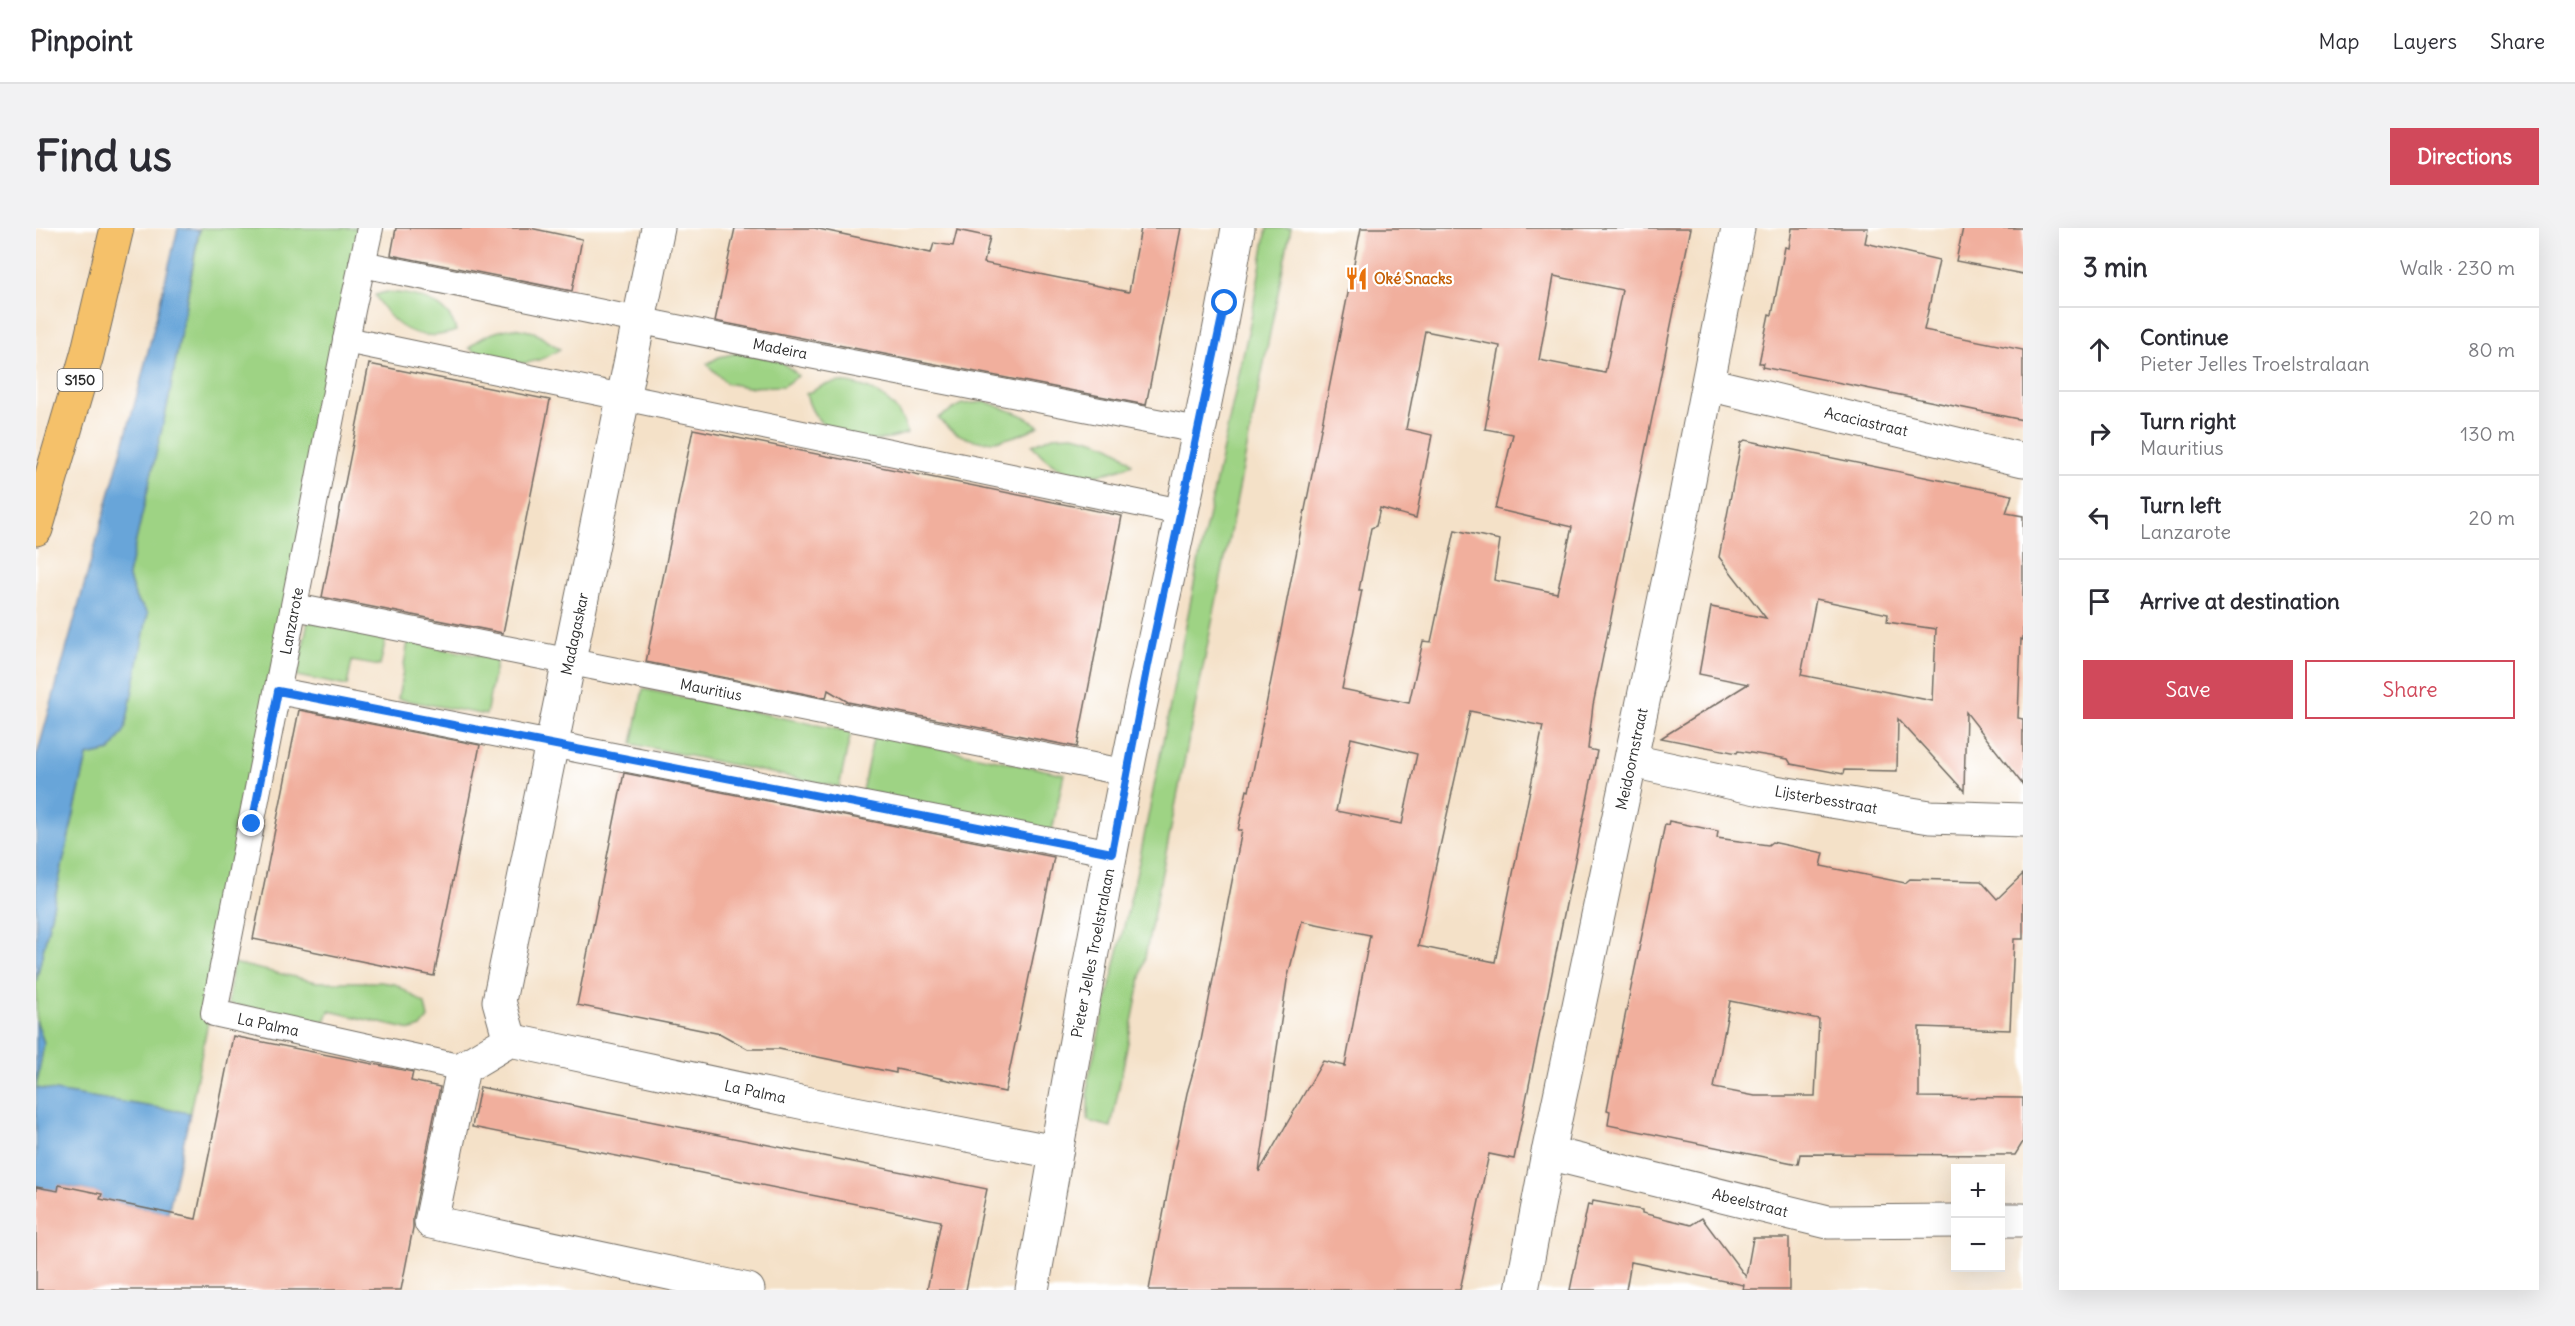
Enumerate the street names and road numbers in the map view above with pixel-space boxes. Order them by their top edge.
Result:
street label: Madeira [751,334,809,363]
road number: S150 [58,369,102,391]
street label: Acaciastraat [1822,403,1910,440]
street label: Lanzarote [276,586,307,656]
street label: Madagaskar [556,591,593,677]
street label: Mauritius [678,674,744,705]
street label: Meidoornstraat [1611,706,1652,812]
street label: Lijsterbesstraat [1773,781,1879,818]
street label: Pieter Jelles Troelstralaan [1067,866,1118,1039]
street label: La Palma [236,1009,301,1040]
street label: La Palma [723,1076,788,1107]
street label: Abeelstraat [1710,1184,1790,1221]

